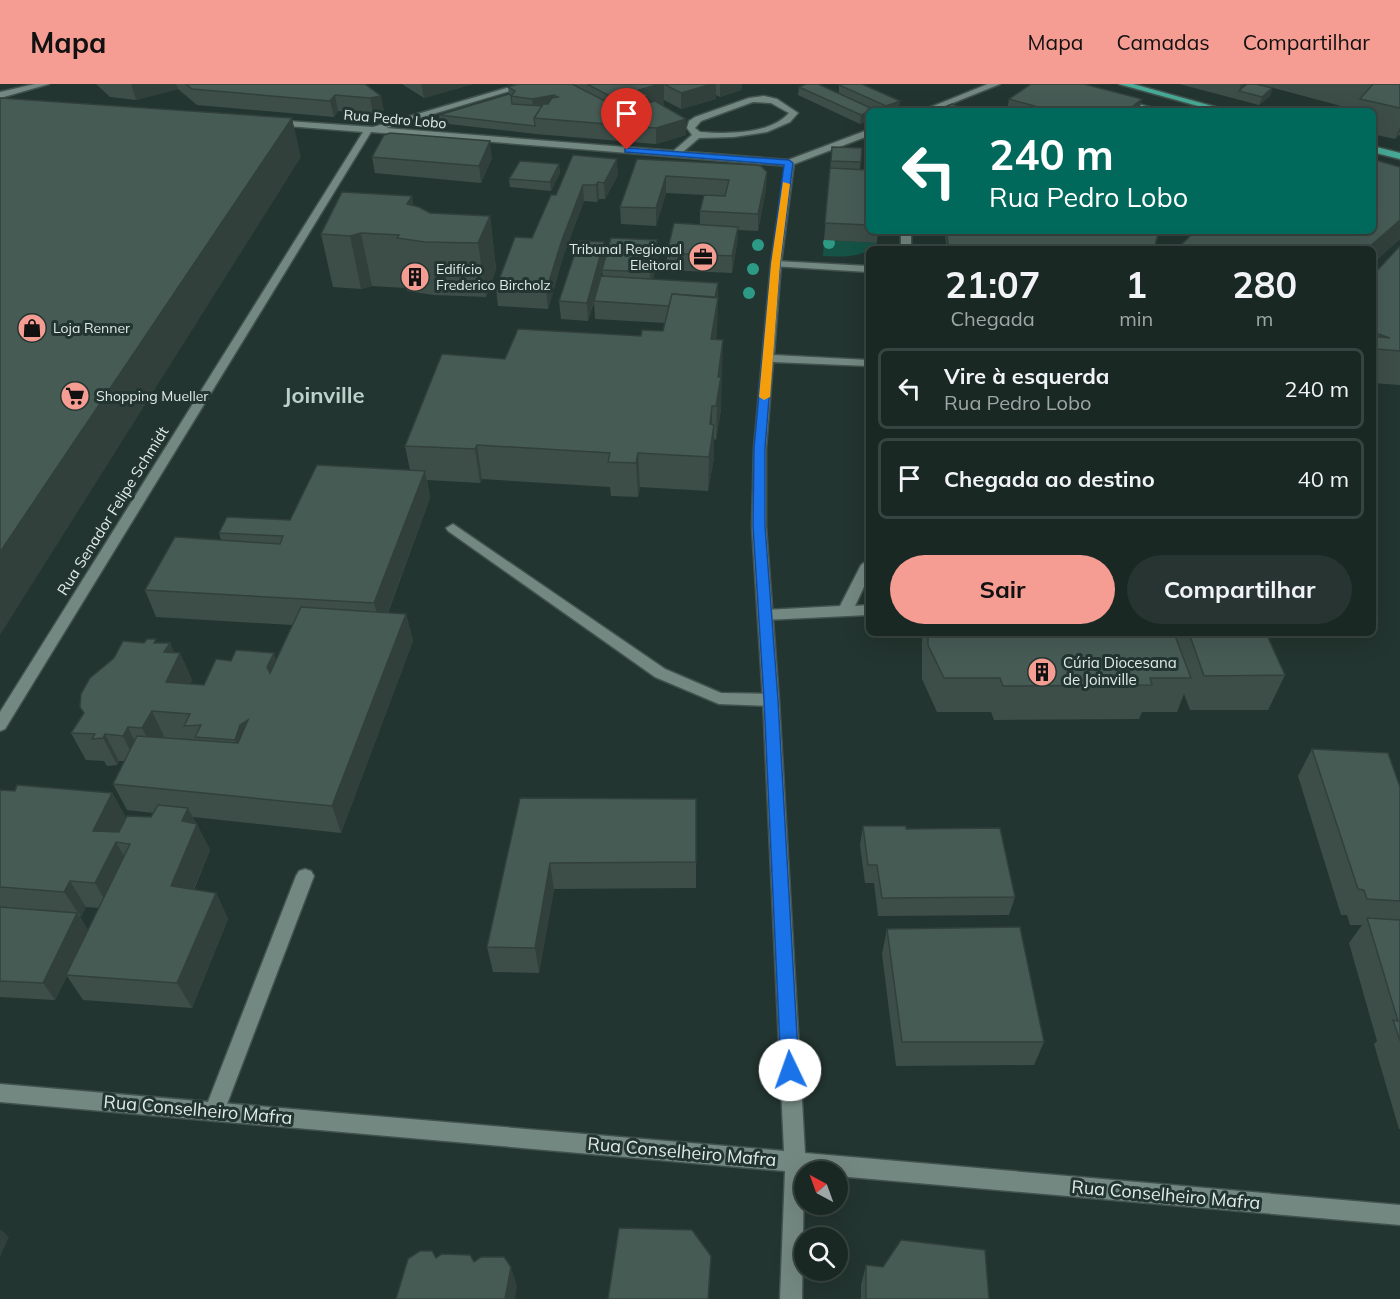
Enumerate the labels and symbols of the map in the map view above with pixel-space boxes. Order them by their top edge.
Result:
pin [601,88,652,150]
street label: Rua Pedro Lobo [343,106,447,132]
place label: Tribunal Regional Eleitoral [569,240,682,274]
office icon: Tribunal Regional Eleitoral [687,241,719,273]
place label: Edifício Frederico Bircholz [436,260,551,294]
building icon: Edifício Frederico Bircholz [399,261,431,293]
shop icon: Loja Renner [16,312,48,344]
place label: Loja Renner [53,319,131,337]
supermarket icon: Shopping Mueller [59,380,91,412]
district label: Joinville [283,381,365,409]
place label: Shopping Mueller [96,387,209,405]
street label: Rua Senador Felipe Schmidt [53,423,172,599]
place label: Cúria Diocesana de Joinville [1063,653,1177,689]
building icon: Cúria Diocesana de Joinville [1026,656,1058,688]
position arrow [758,1038,822,1102]
street label: Rua Conselheiro Mafra [103,1090,293,1129]
street label: Rua Conselheiro Mafra [587,1132,777,1171]
north arrow [794,1161,848,1215]
street label: Rua Conselheiro Mafra [1071,1175,1261,1214]

